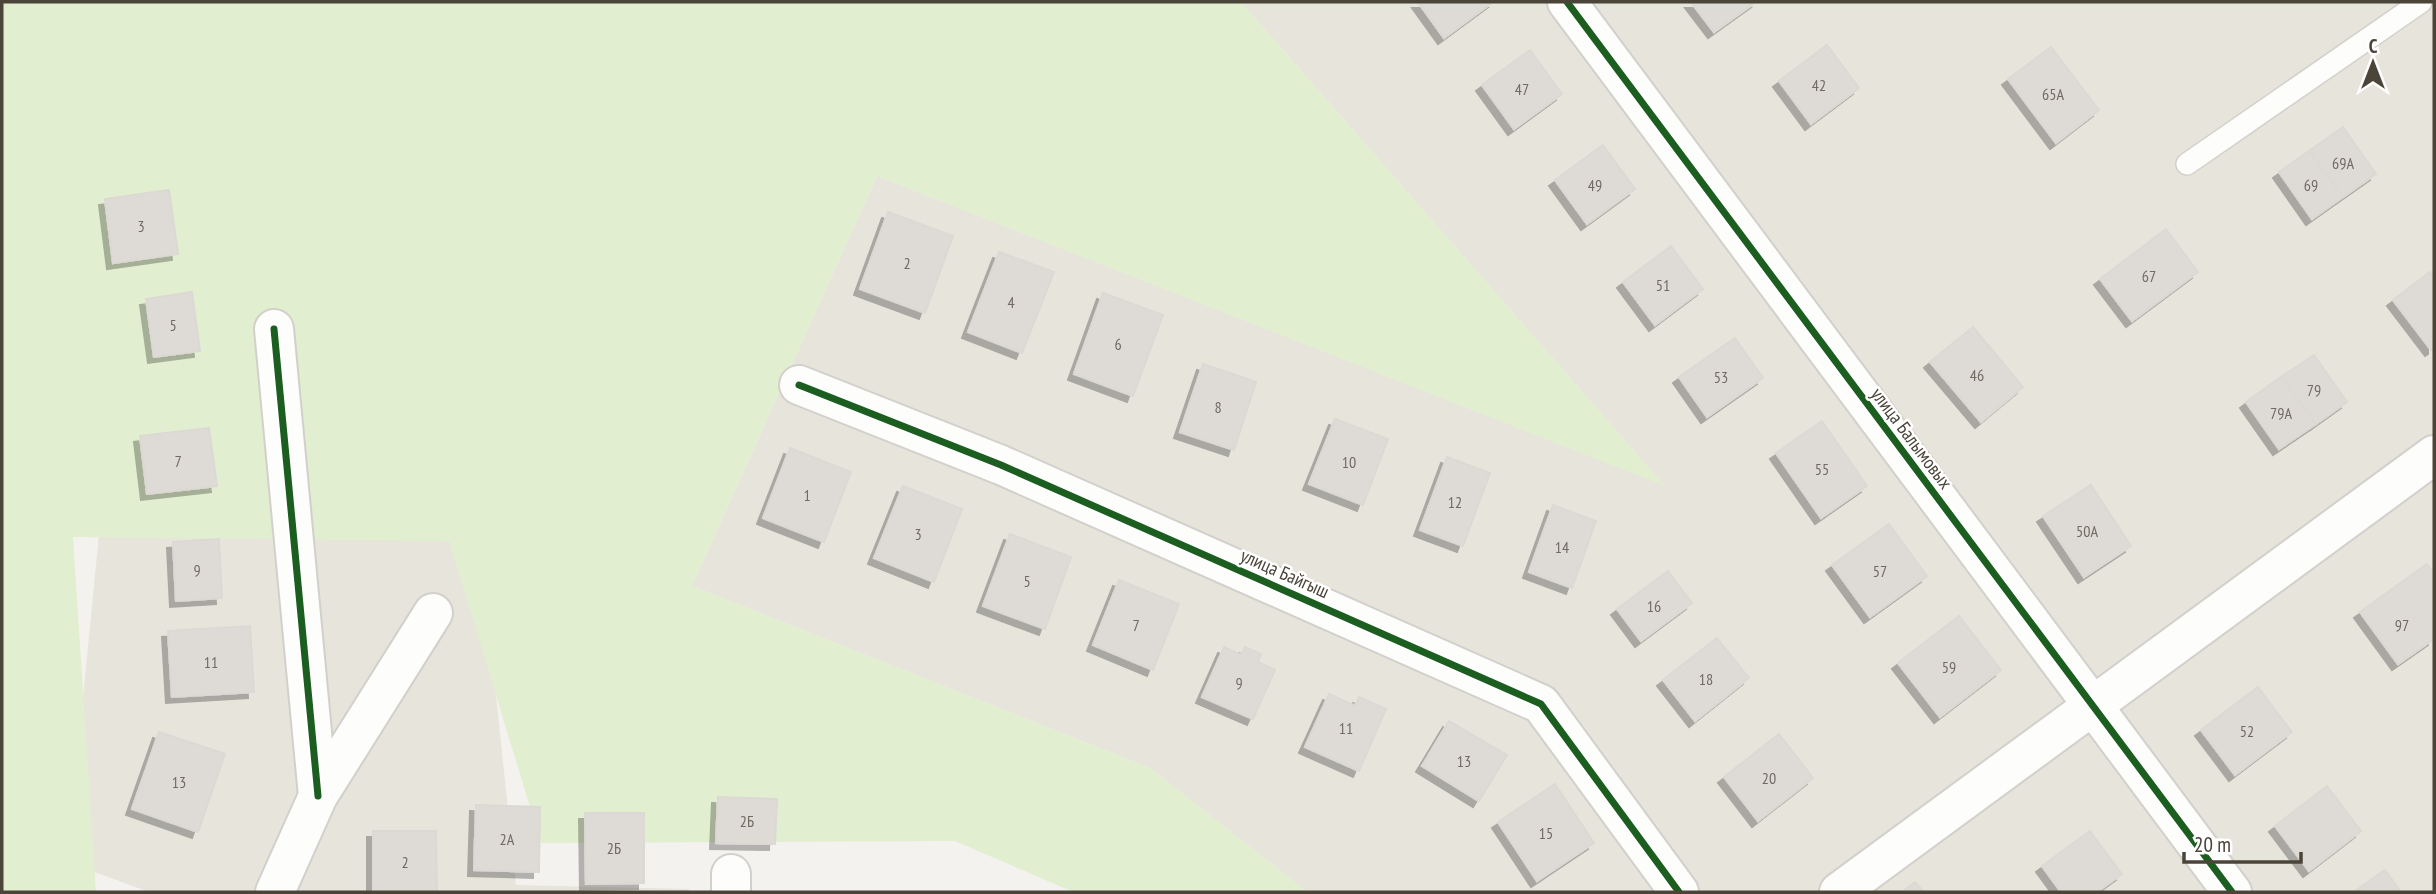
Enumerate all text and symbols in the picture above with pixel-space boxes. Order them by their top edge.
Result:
north arrow [2338,28,2408,98]
text: С [2369,34,2378,58]
house number: 42 [1812,75,1826,95]
house number: 47 [1515,79,1529,99]
house number: 65А [2042,84,2064,104]
house number: 69А [2332,153,2354,173]
house number: 49 [1588,175,1602,195]
house number: 69 [2304,175,2318,195]
house number: 3 [137,216,145,236]
house number: 2 [903,253,911,273]
house number: 67 [2142,266,2156,286]
house number: 51 [1656,275,1670,295]
house number: 4 [1007,292,1015,312]
house number: 5 [169,315,177,335]
house number: 6 [1114,334,1122,354]
house number: 46 [1970,365,1984,385]
house number: 53 [1714,367,1728,387]
house number: 79 [2307,380,2321,400]
street label: улица Балымовых [1866,383,1958,494]
house number: 8 [1214,397,1222,417]
house number: 79А [2270,403,2292,423]
house number: 7 [174,451,182,471]
house number: 10 [1342,452,1356,472]
house number: 55 [1815,459,1829,479]
house number: 1 [803,485,811,505]
house number: 12 [1448,492,1462,512]
house number: 50А [2076,521,2098,541]
house number: 3 [914,524,922,544]
house number: 14 [1555,537,1569,557]
street label: улица Байгыш [1237,543,1333,603]
house number: 9 [193,560,201,580]
house number: 57 [1873,561,1887,581]
house number: 5 [1023,571,1031,591]
house number: 16 [1647,596,1661,616]
house number: 7 [1132,615,1140,635]
house number: 97 [2395,615,2409,635]
house number: 11 [204,652,218,672]
house number: 59 [1942,657,1956,677]
house number: 18 [1699,669,1713,689]
house number: 9 [1235,673,1243,693]
house number: 11 [1339,718,1353,738]
house number: 52 [2240,721,2254,741]
house number: 13 [1457,751,1471,771]
house number: 20 [1762,768,1776,788]
house number: 13 [172,772,186,792]
house number: 2Б [740,811,754,831]
scale bar [2184,820,2301,864]
house number: 15 [1539,823,1553,843]
house number: 2А [500,829,515,849]
text: 20 m [2194,831,2231,858]
house number: 2Б [607,838,621,858]
house number: 2 [401,852,409,872]

